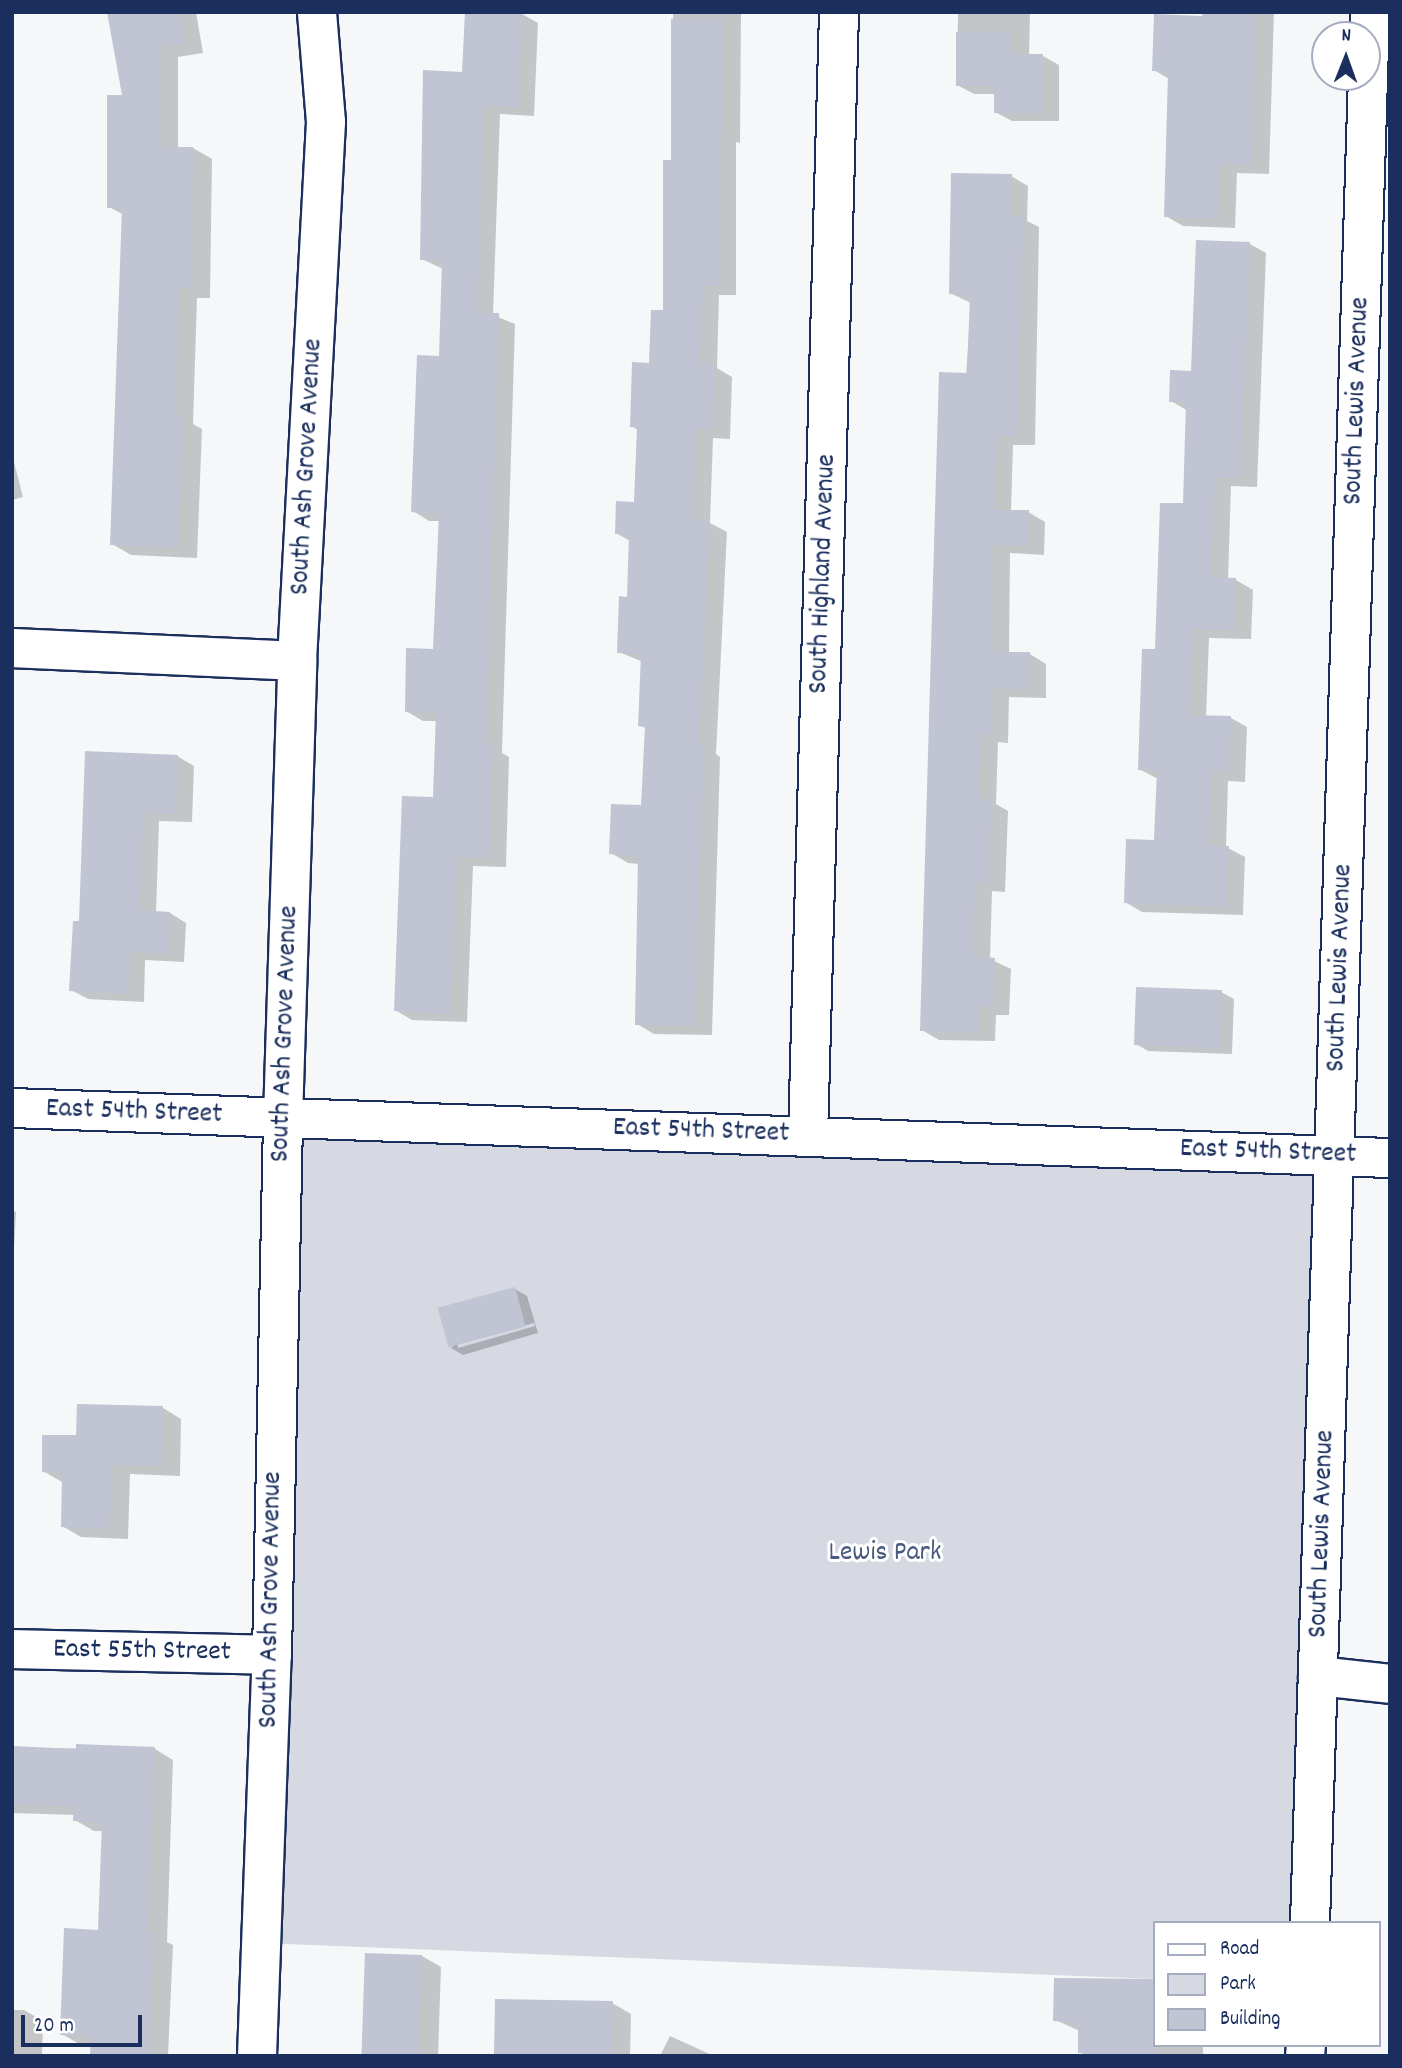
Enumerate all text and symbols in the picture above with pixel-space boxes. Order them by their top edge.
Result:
north arrow [1311,21,1381,91]
text: N [1341,23,1351,50]
street label: South Lewis Avenue [1338,296,1378,506]
street label: South Ash Grove Avenue [285,338,331,596]
street label: South Highland Avenue [803,454,845,694]
street label: South Lewis Avenue [1321,863,1361,1073]
street label: South Ash Grove Avenue [265,905,307,1163]
street label: East 54th Street [45,1093,223,1133]
street label: East 54th Street [612,1112,790,1152]
street label: East 54th Street [1179,1133,1357,1173]
street label: South Lewis Avenue [1303,1429,1343,1639]
street label: South Ash Grove Avenue [253,1471,291,1729]
park label: Lewis Park [829,1537,941,1571]
street label: East 55th Street [53,1634,231,1670]
legend [1154,1921,1381,2047]
text: Road [1220,1935,1259,1965]
text: Park [1220,1970,1256,2000]
scale bar [24,2002,145,2046]
text: Building [1220,2005,1280,2035]
text: 20 m [34,2012,74,2042]

